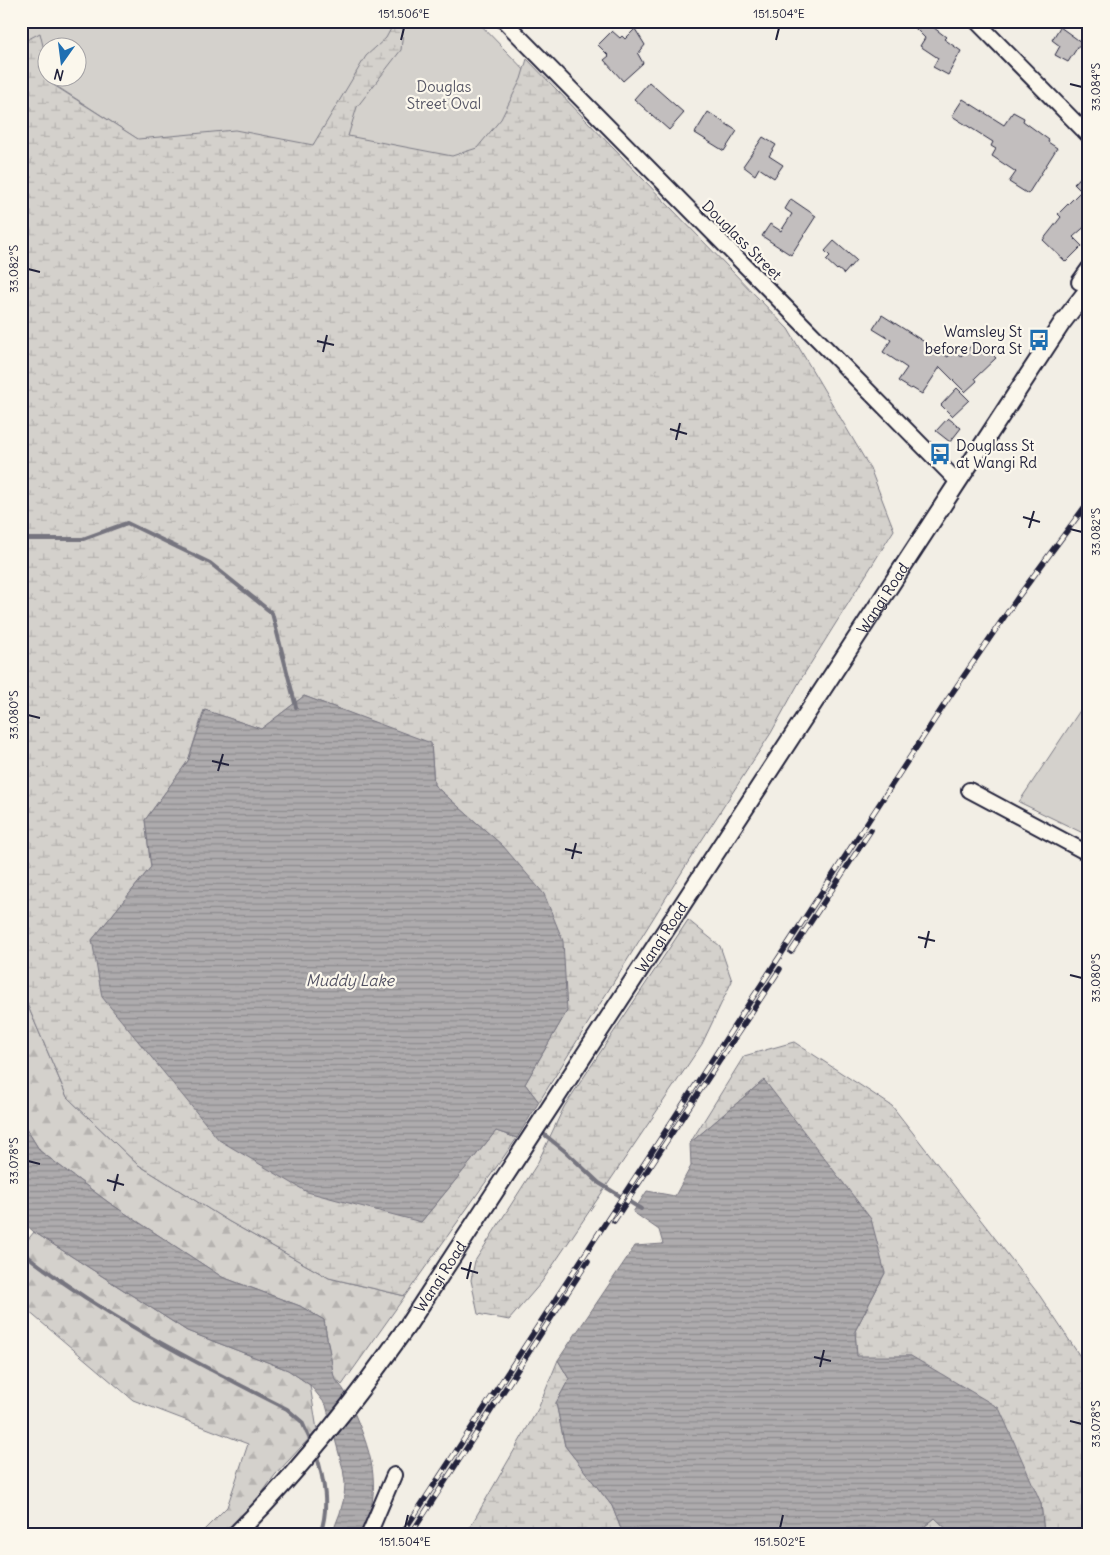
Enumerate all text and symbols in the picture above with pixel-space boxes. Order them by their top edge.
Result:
text: 151.506°E [378,6,430,21]
text: 151.504°E [753,6,805,21]
north arrow [38,38,88,88]
text: 33.084°S [1088,62,1103,111]
text: N [52,65,66,85]
park label: Douglas Street Oval [407,77,481,113]
street label: Douglass Street [698,196,786,284]
text: 33.082°S [6,245,21,293]
place label: Wamsley St before Dora St [925,322,1022,358]
bus stop icon: Wamsley St before Dora St [1026,327,1052,353]
place label: Douglass St at Wangi Rd [956,436,1037,472]
bus stop icon: Douglass St at Wangi Rd [927,441,953,467]
text: 33.082°S [1088,508,1103,556]
street label: Wangi Road [852,559,912,637]
text: 33.080°S [6,690,21,740]
street label: Wangi Road [631,898,691,976]
text: 33.080°S [1088,953,1103,1003]
water label: Muddy Lake [306,970,395,990]
text: 33.078°S [6,1137,21,1185]
street label: Wangi Road [410,1237,470,1316]
text: 33.078°S [1088,1400,1103,1448]
text: 151.504°E [379,1534,431,1549]
text: 151.502°E [754,1534,806,1549]

